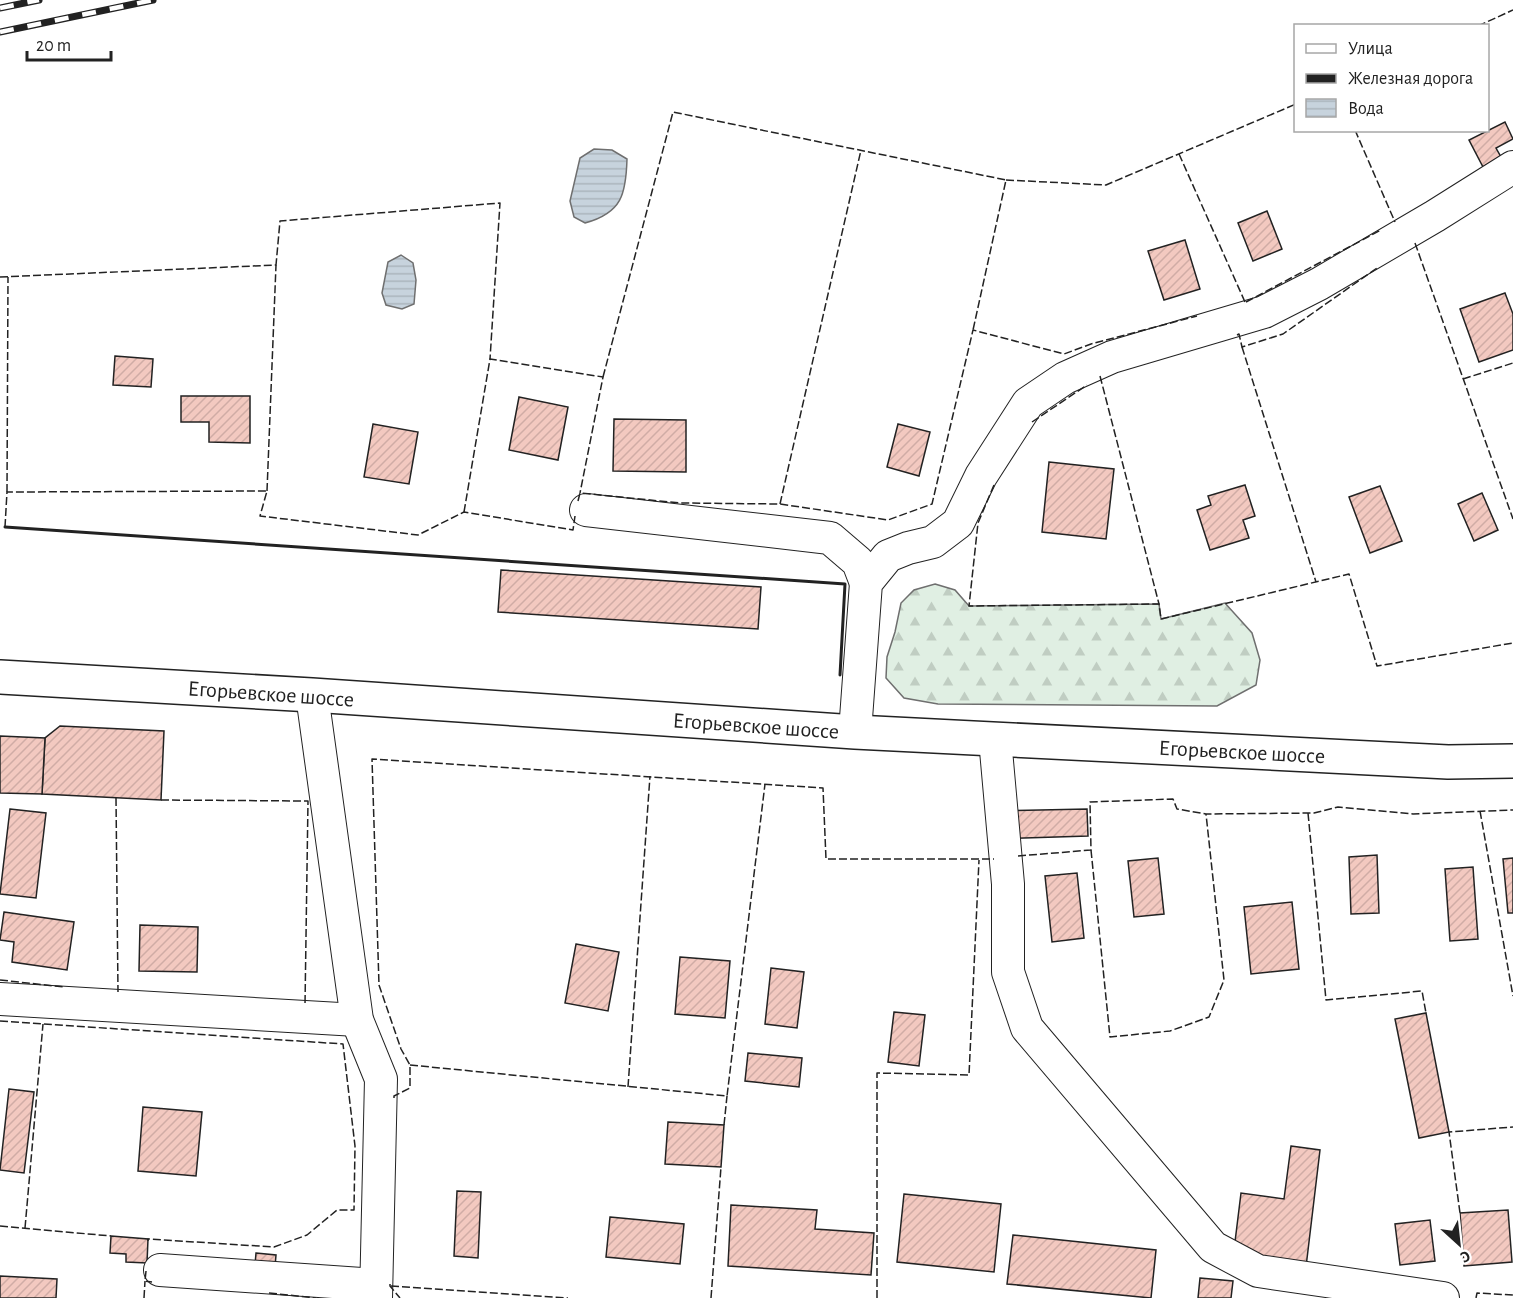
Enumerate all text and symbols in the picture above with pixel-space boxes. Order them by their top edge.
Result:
scale bar [27,24,111,62]
legend [1294,24,1489,132]
text: 20 m [36,37,71,55]
text: Улица [1348,40,1393,58]
text: Железная дорога [1348,70,1473,88]
text: Вода [1348,100,1384,118]
street label: Егорьевское шоссе [187,677,355,711]
street label: Егорьевское шоссе [672,709,840,743]
street label: Егорьевское шоссе [1158,737,1326,767]
north arrow [1429,1214,1489,1274]
text: С [1458,1247,1473,1266]

